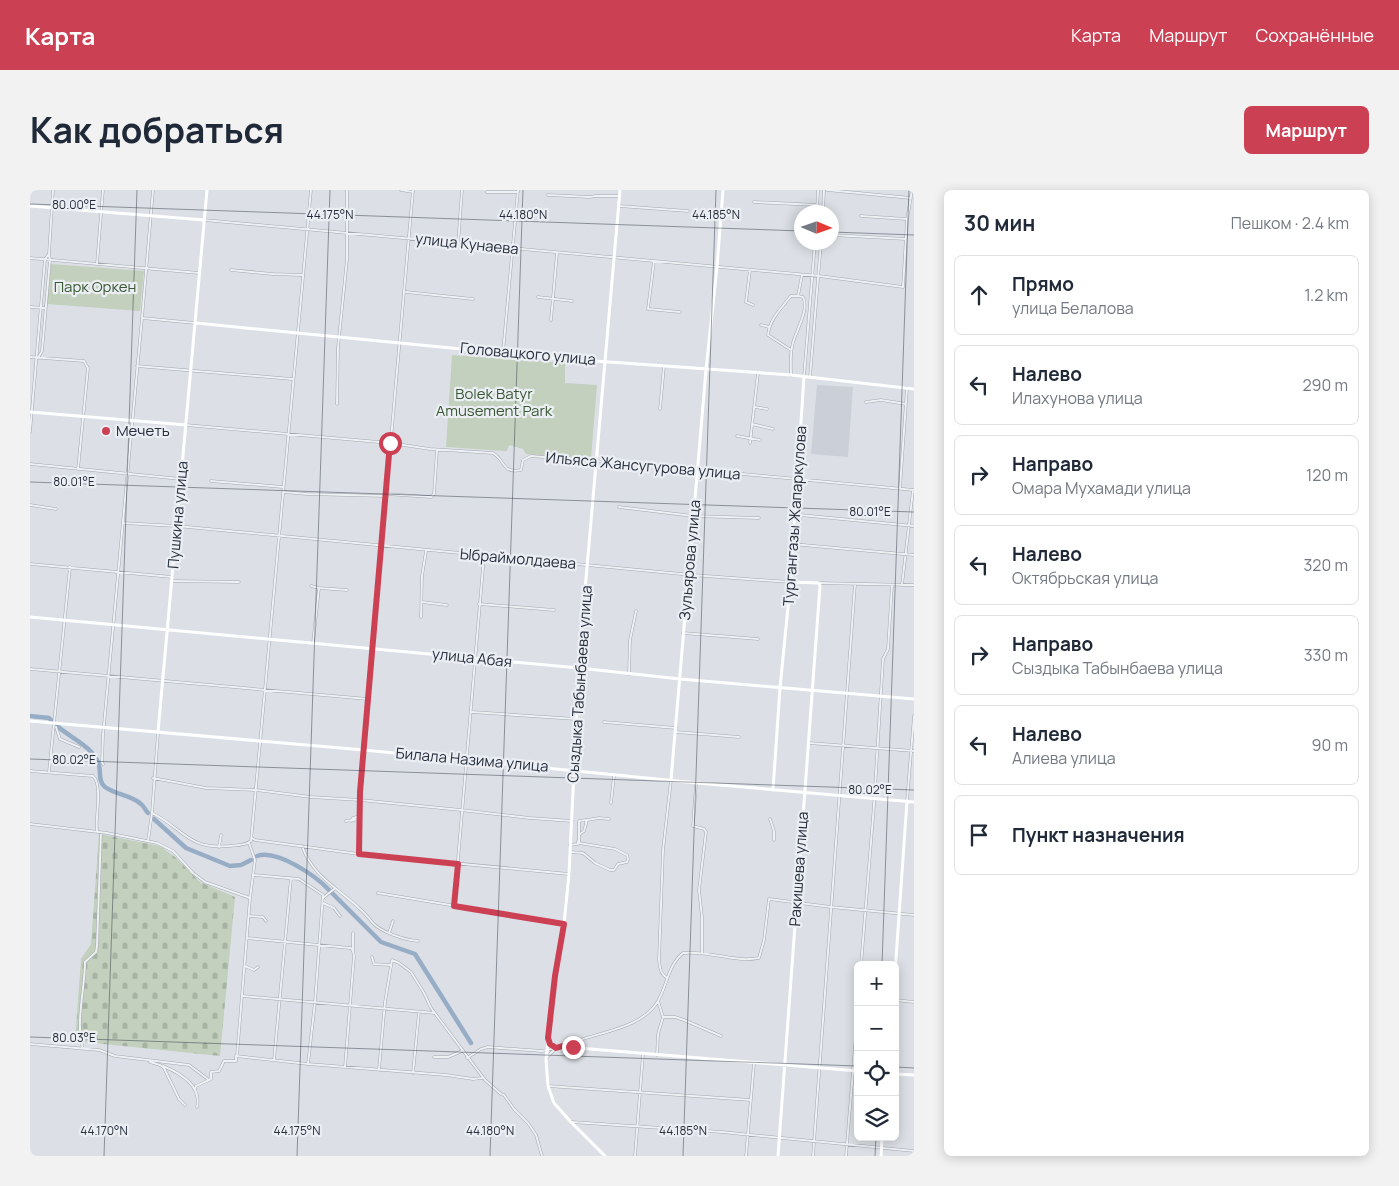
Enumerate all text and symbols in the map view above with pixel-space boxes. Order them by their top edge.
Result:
text: Карта [25,19,95,52]
text: Карта [1071,23,1121,47]
text: Маршрут [1149,23,1227,47]
text: Сохранённые [1255,23,1374,47]
text: Как добраться [30,106,284,154]
button: Маршрут [1244,106,1369,154]
text: 80.00°E [52,196,96,213]
north arrow [794,205,839,250]
text: 44.175°N [307,206,353,223]
text: 44.180°N [499,206,547,223]
text: 44.185°N [692,206,740,223]
text: 30 мин [964,209,1035,237]
text: Пешком · 2.4 km [1231,212,1349,234]
street label: улица Кунаева [414,228,520,259]
text: Прямо [1012,271,1074,297]
park label: Парк Оркен [54,276,136,297]
icon: ahead [965,281,993,309]
text: 1.2 km [1305,284,1348,306]
text: улица Белалова [1012,297,1134,319]
street label: Головацкого улица [459,337,597,370]
text: Налево [1012,361,1082,387]
icon: left [965,371,993,399]
text: 290 m [1302,374,1348,396]
park label: Bolek Batyr Amusement Park [436,383,553,421]
text: Илахунова улица [1012,387,1143,409]
place label: Мечеть [116,420,170,441]
marker: Мечеть [100,425,112,437]
street label: Тургангазы Жапаркулова [778,425,811,607]
route start [379,432,402,455]
street label: Ильяса Жансугурова улица [545,447,741,484]
text: Направо [1012,451,1093,477]
street label: Пушкина улица [162,460,193,570]
icon: right [965,461,993,489]
text: 120 m [1306,464,1348,486]
text: 80.01°E [53,473,95,490]
text: Омара Мухамади улица [1012,477,1191,499]
street label: Зульярова улица [674,499,705,621]
text: 80.01°E [849,503,891,520]
text: Налево [1012,541,1082,567]
street label: Ыбраймолдаева [459,543,577,574]
icon: left [965,551,993,579]
text: 320 m [1304,554,1348,576]
text: Октябрьская улица [1012,567,1158,589]
street label: Сыздыка Табынбаева улица [562,585,597,783]
text: Направо [1012,631,1093,657]
icon: right [965,641,993,669]
street label: улица Абая [431,643,513,672]
text: 330 m [1304,644,1348,666]
text: Сыздыка Табынбаева улица [1012,657,1223,679]
text: Налево [1012,721,1082,747]
icon: left [965,731,993,759]
text: 90 m [1312,734,1348,756]
street label: Билала Назима улица [395,742,549,777]
text: Алиева улица [1012,747,1116,769]
text: 80.02°E [52,751,96,768]
text: 80.02°E [848,781,892,798]
street label: Ракишева улица [784,811,813,927]
icon: arrive [965,821,993,849]
text: Пункт назначения [1012,822,1185,848]
map controls [854,961,899,1141]
button: + [854,961,899,1006]
button: − [854,1006,899,1051]
text: 80.03°E [52,1029,96,1046]
route end [562,1036,585,1059]
button: locate [854,1051,899,1096]
button: layers [854,1096,899,1141]
text: 44.170°N [80,1122,128,1139]
text: 44.175°N [274,1122,320,1139]
text: 44.180°N [466,1122,514,1139]
text: 44.185°N [659,1122,707,1139]

